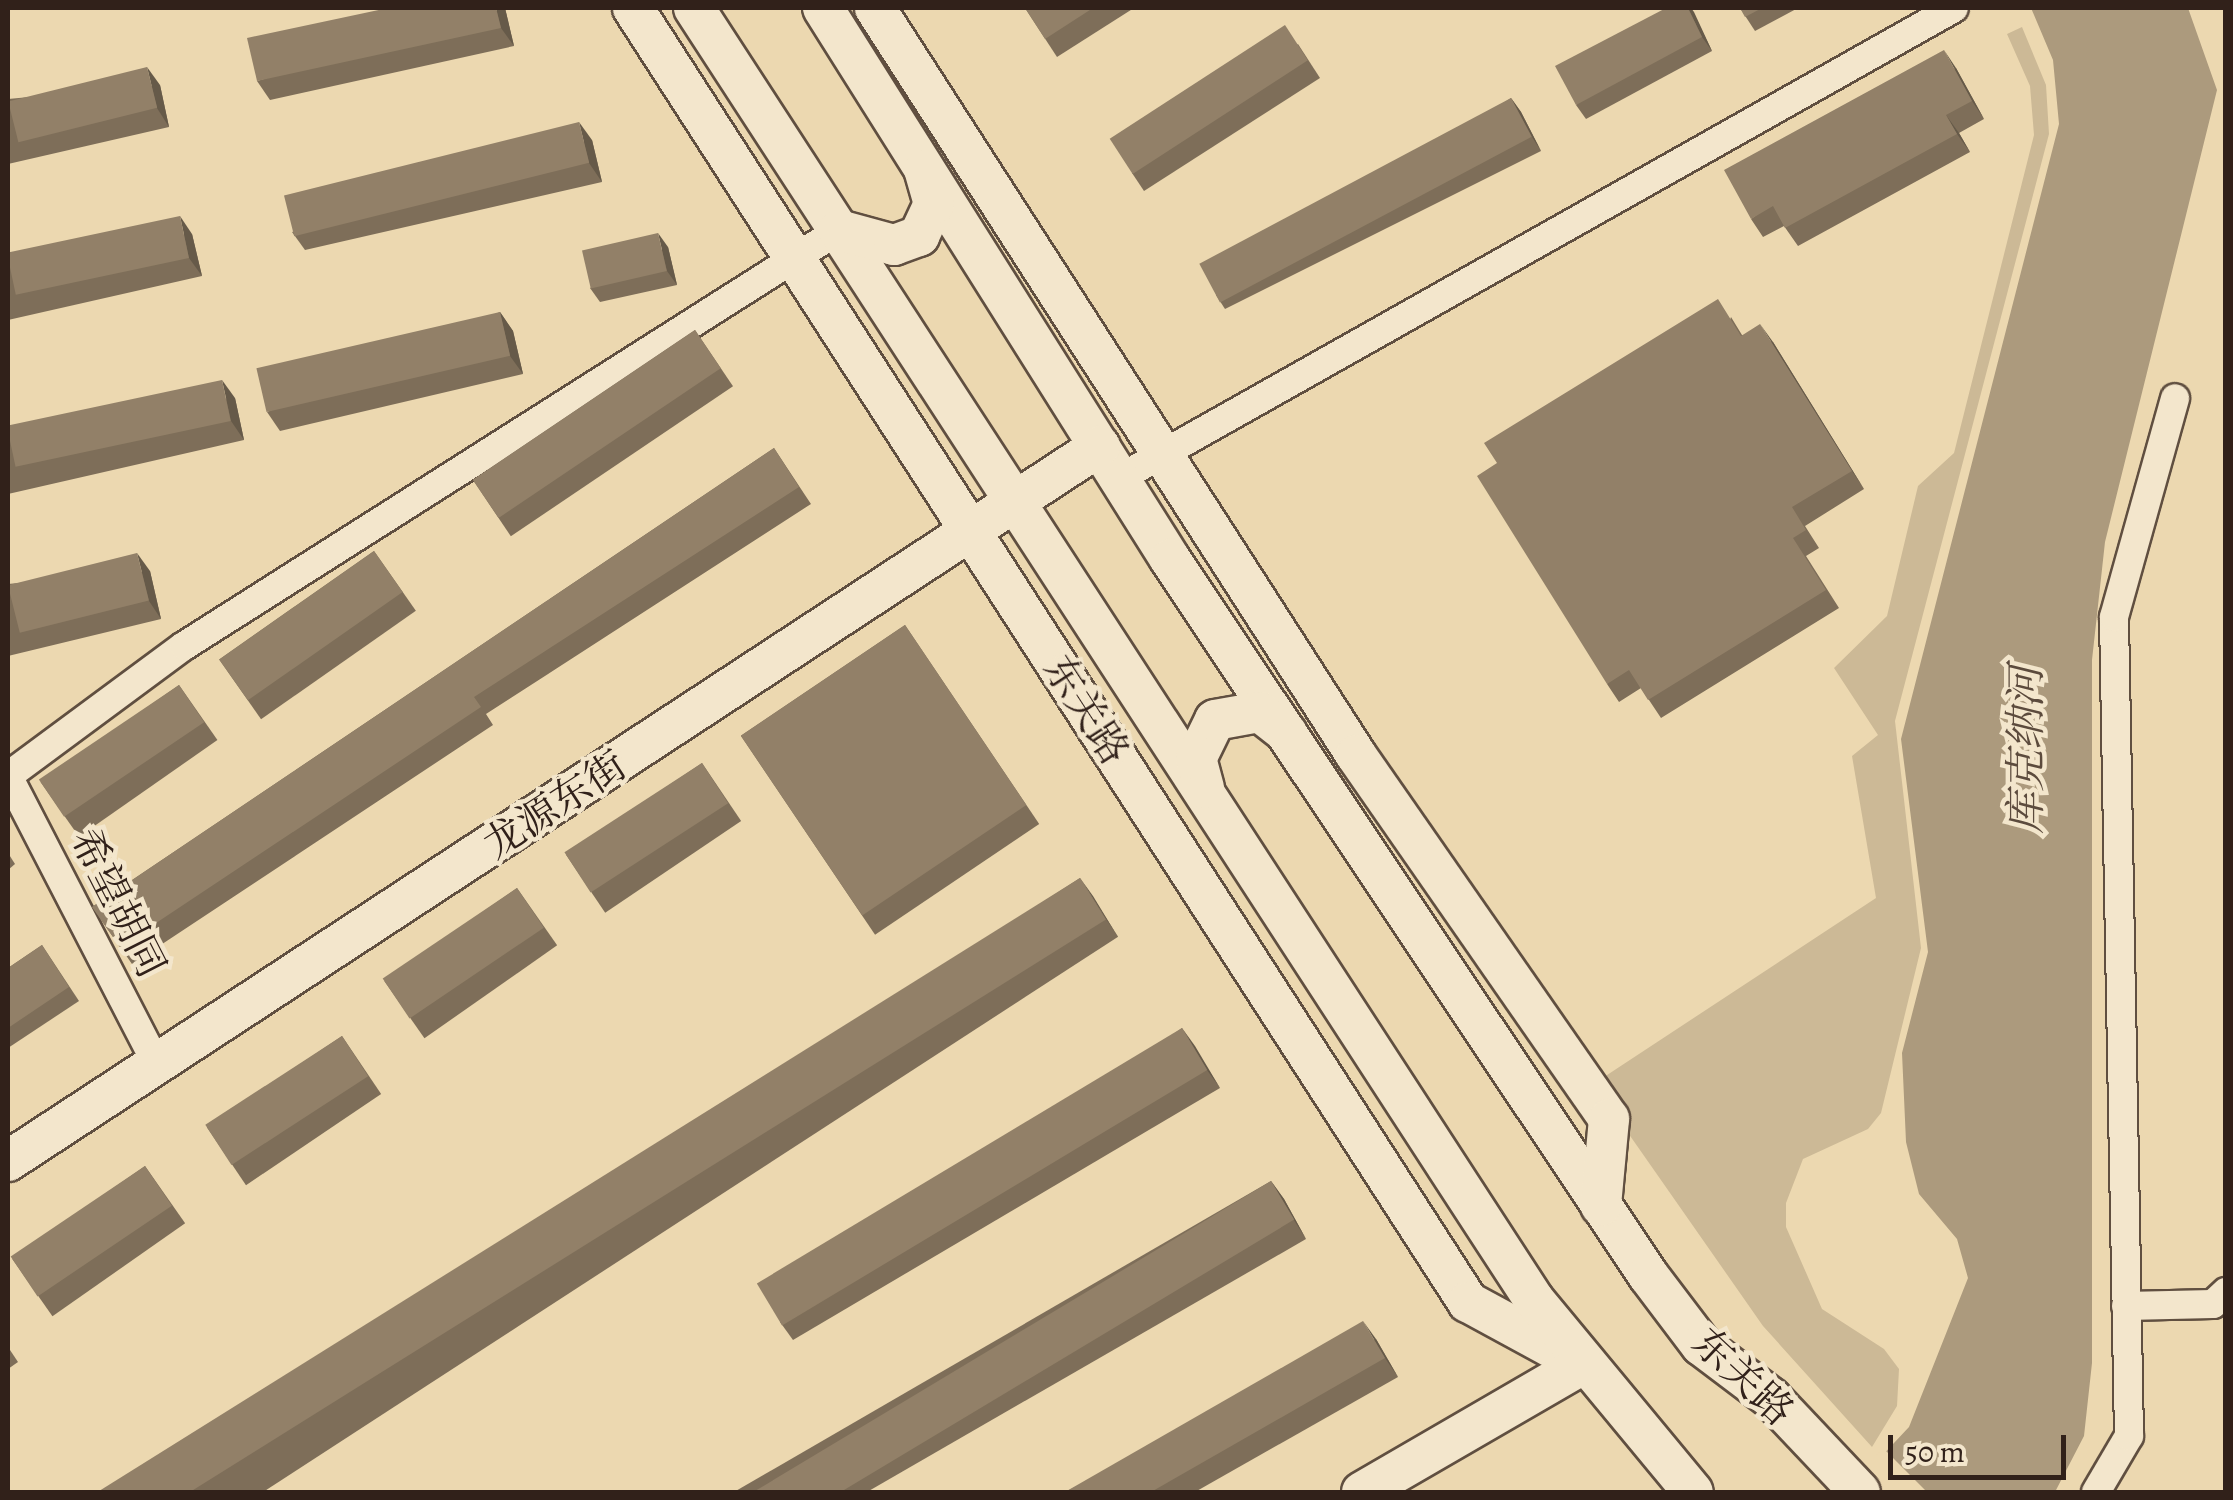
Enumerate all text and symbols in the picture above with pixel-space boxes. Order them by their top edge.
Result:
street label: 东关路 [1033,647,1139,773]
water label: 库克纳河 [2001,666,2051,834]
street label: 龙源东街 [475,741,635,869]
street label: 希望胡同 [60,821,176,985]
street label: 东关路 [1683,1319,1803,1435]
scale bar [1893,1415,2070,1477]
text: 50 m [1905,1432,1965,1472]

